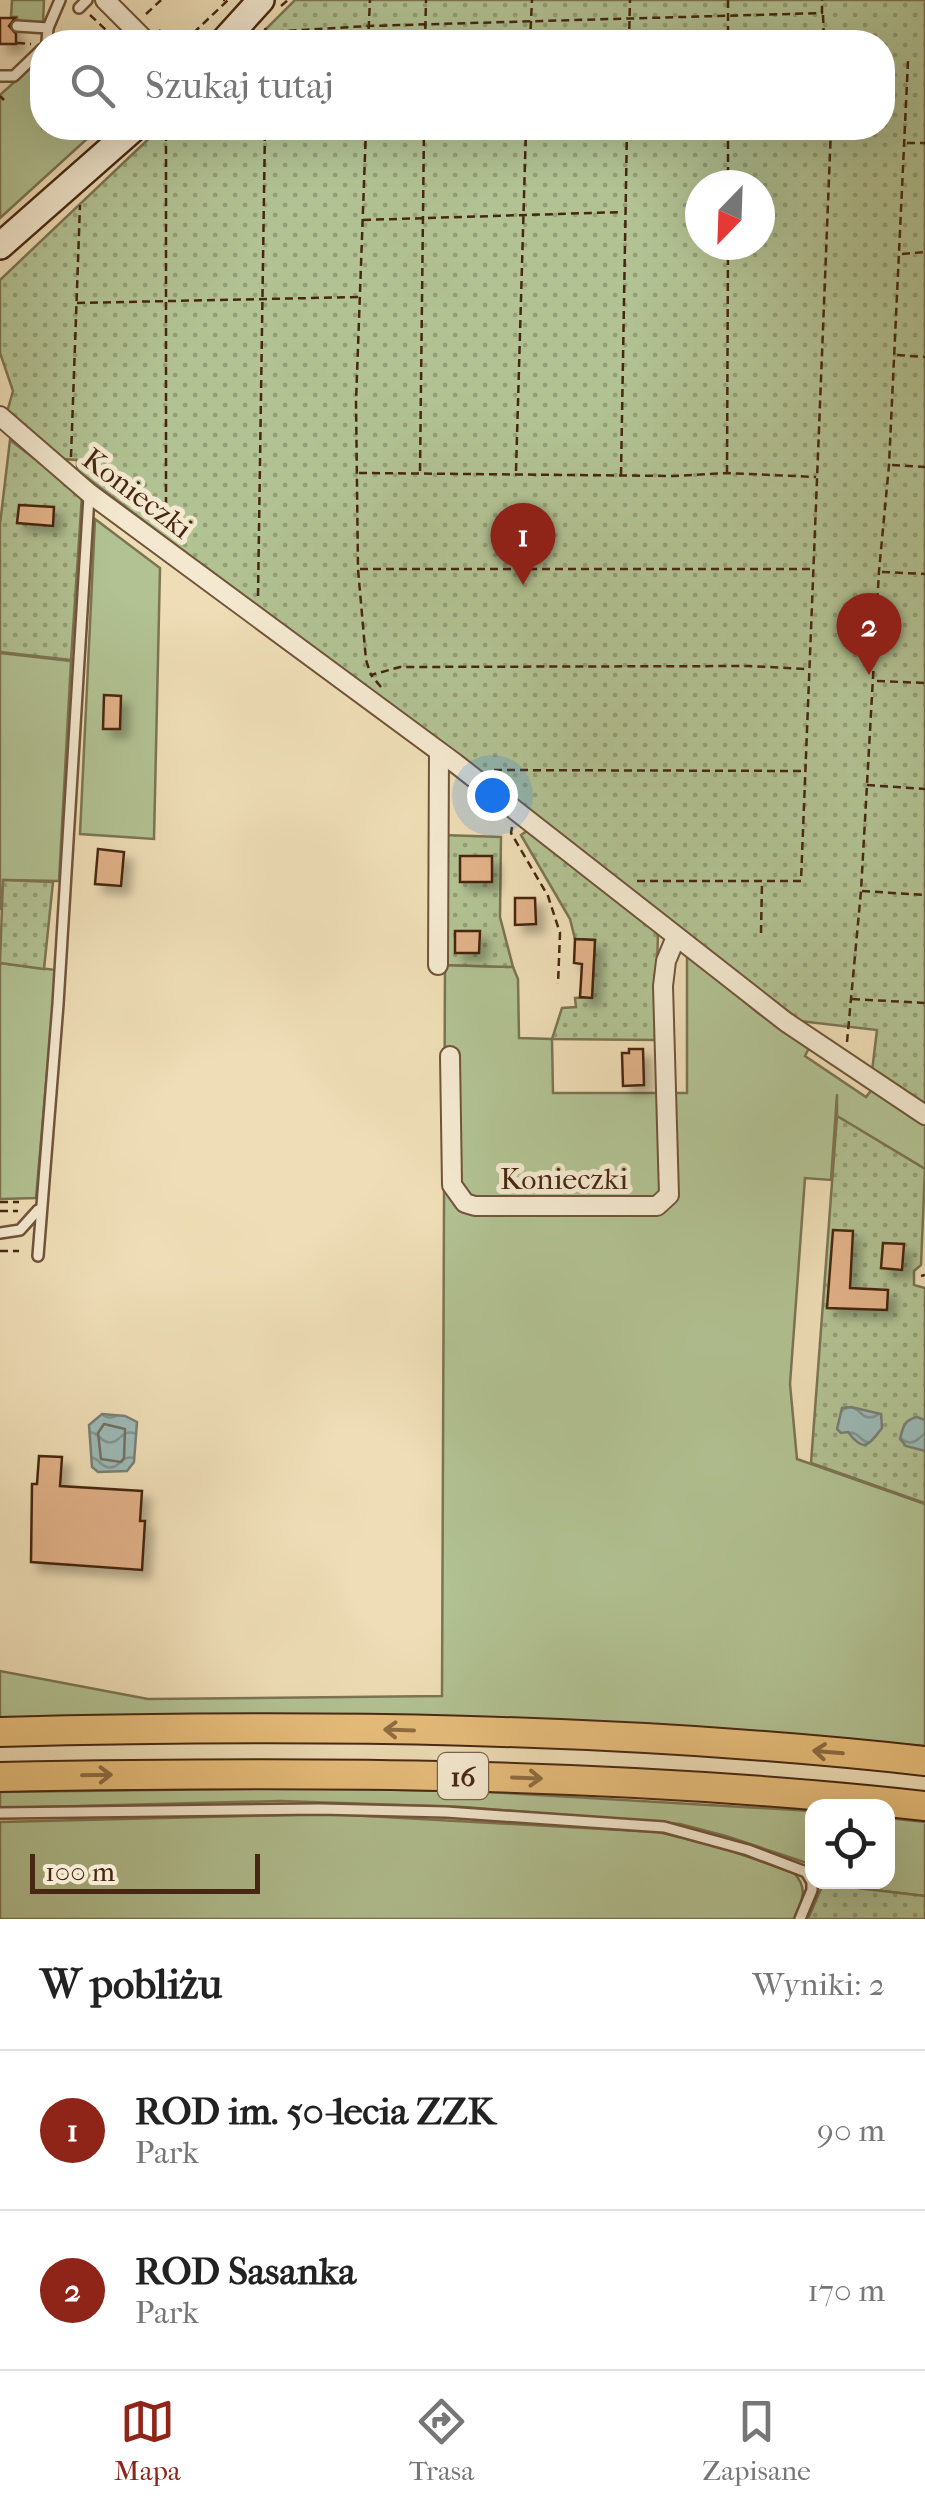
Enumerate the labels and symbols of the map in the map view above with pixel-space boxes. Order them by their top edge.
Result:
north arrow [685,170,775,260]
street label: Konieczki [75,442,199,547]
pin: 1 [490,502,556,585]
pin: 2 [836,592,902,675]
your location [467,770,518,821]
street label: Konieczki [500,1162,628,1197]
one-way arrow [383,1720,415,1739]
one-way arrow [812,1743,844,1762]
road number: 16 [438,1753,488,1799]
one-way arrow [81,1766,113,1785]
one-way arrow [511,1769,543,1788]
scale bar [30,1849,260,1894]

